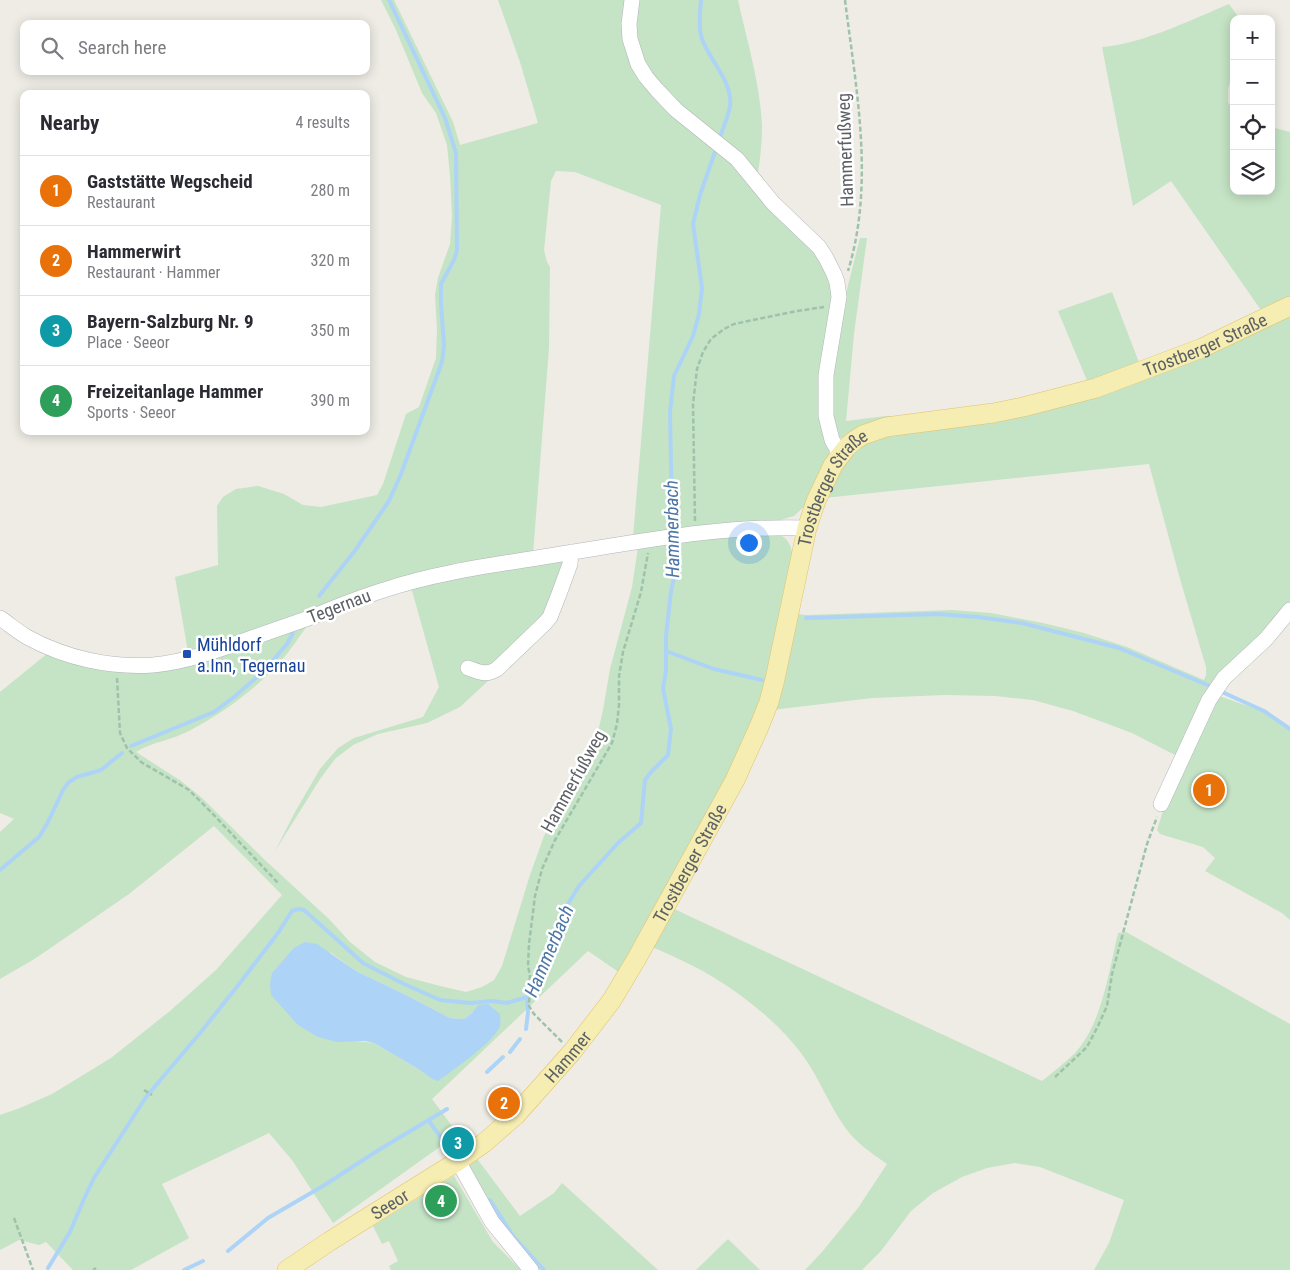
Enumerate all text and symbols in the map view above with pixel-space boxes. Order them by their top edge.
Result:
map controls [1230,15,1275,195]
button: + [1230,15,1275,60]
search box [20,20,370,75]
icon: search [38,34,66,62]
text: Search here [78,36,166,59]
button: − [1230,60,1275,105]
street label: Hammerfußweg [833,93,857,207]
button: locate [1230,105,1275,150]
text: Nearby [40,111,99,135]
text: 4 results [295,113,350,132]
button: layers [1230,150,1275,195]
text: Gaststätte Wegscheid [87,170,253,193]
text: 1 [52,181,60,200]
text: 280 m [311,181,350,200]
text: Restaurant [87,193,155,212]
text: Hammerwirt [87,240,181,263]
text: 2 [52,251,60,270]
text: 320 m [311,251,350,270]
text: Restaurant · Hammer [87,263,220,282]
street label: Trostberger Straße [1140,308,1270,380]
text: Bayern-Salzburg Nr. 9 [87,310,254,333]
text: 3 [52,321,60,340]
text: 350 m [311,321,350,340]
text: Place · Seeor [87,333,170,352]
text: Freizeitanlage Hammer [87,380,263,403]
text: 4 [52,391,60,410]
text: 390 m [311,391,350,410]
text: Sports · Seeor [87,403,176,422]
street label: Trostberger Straße [793,425,871,548]
water label: Hammerbach [660,480,684,578]
your location [736,530,762,556]
street label: Tegernau [305,584,373,628]
place label: Mühldorf a.Inn, Tegernau [197,634,305,676]
marker: Mühldorf a.Inn, Tegernau [181,648,193,660]
street label: Hammerfußweg [536,726,610,836]
pin: 1 [1193,771,1225,809]
street label: Trostberger Straße [648,800,730,926]
water label: Hammerbach [519,902,579,1000]
street label: Hammer [540,1026,595,1086]
pin: 2 [488,1084,520,1122]
pin: 3 [442,1124,474,1162]
pin: 4 [425,1182,457,1220]
street label: Seeor [367,1184,413,1224]

